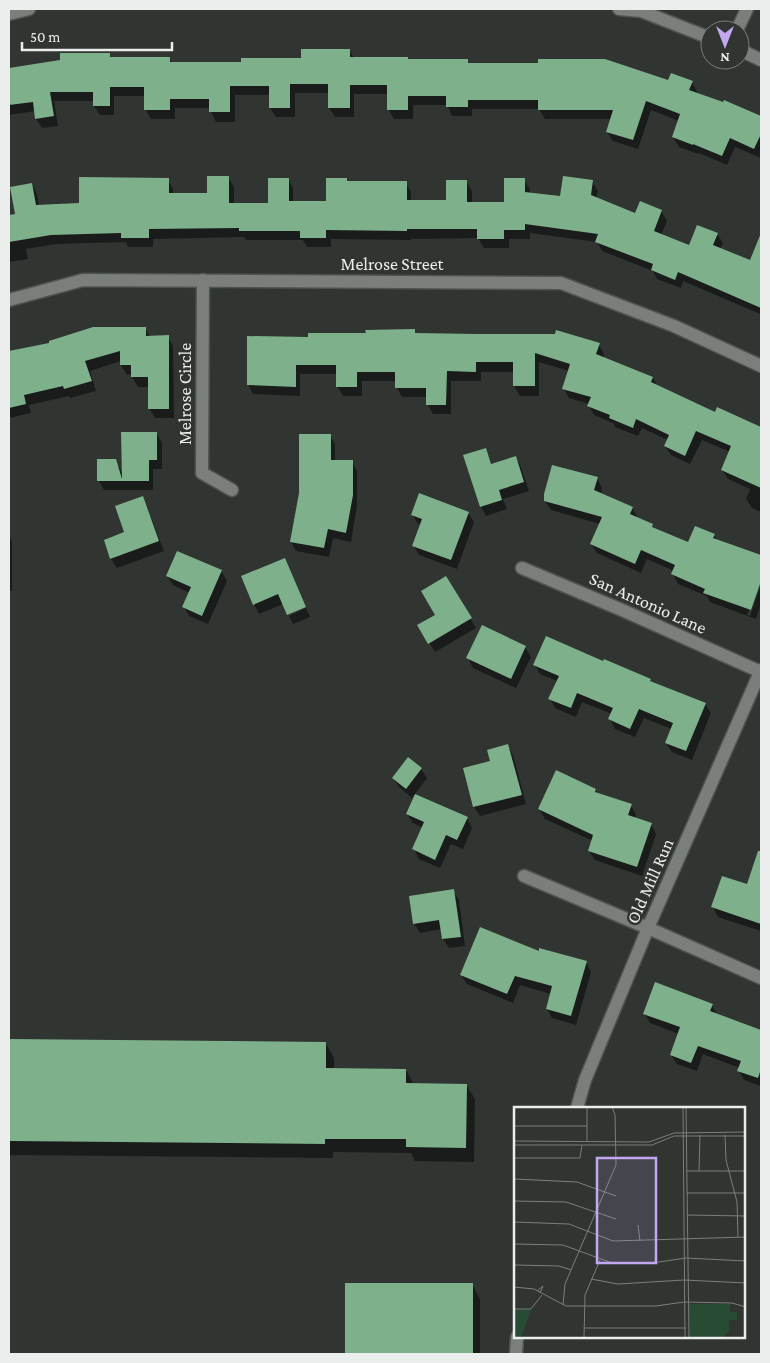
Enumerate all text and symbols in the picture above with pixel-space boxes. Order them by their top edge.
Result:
scale bar [22,20,172,52]
north arrow [700,20,750,70]
text: 50 m [30,29,60,45]
text: N [720,50,730,66]
street label: Melrose Street [340,254,445,274]
street label: Melrose Circle [175,343,195,445]
street label: San Antonio Lane [586,568,710,638]
street label: Old Mill Run [622,835,678,927]
inset map [514,1107,745,1338]

